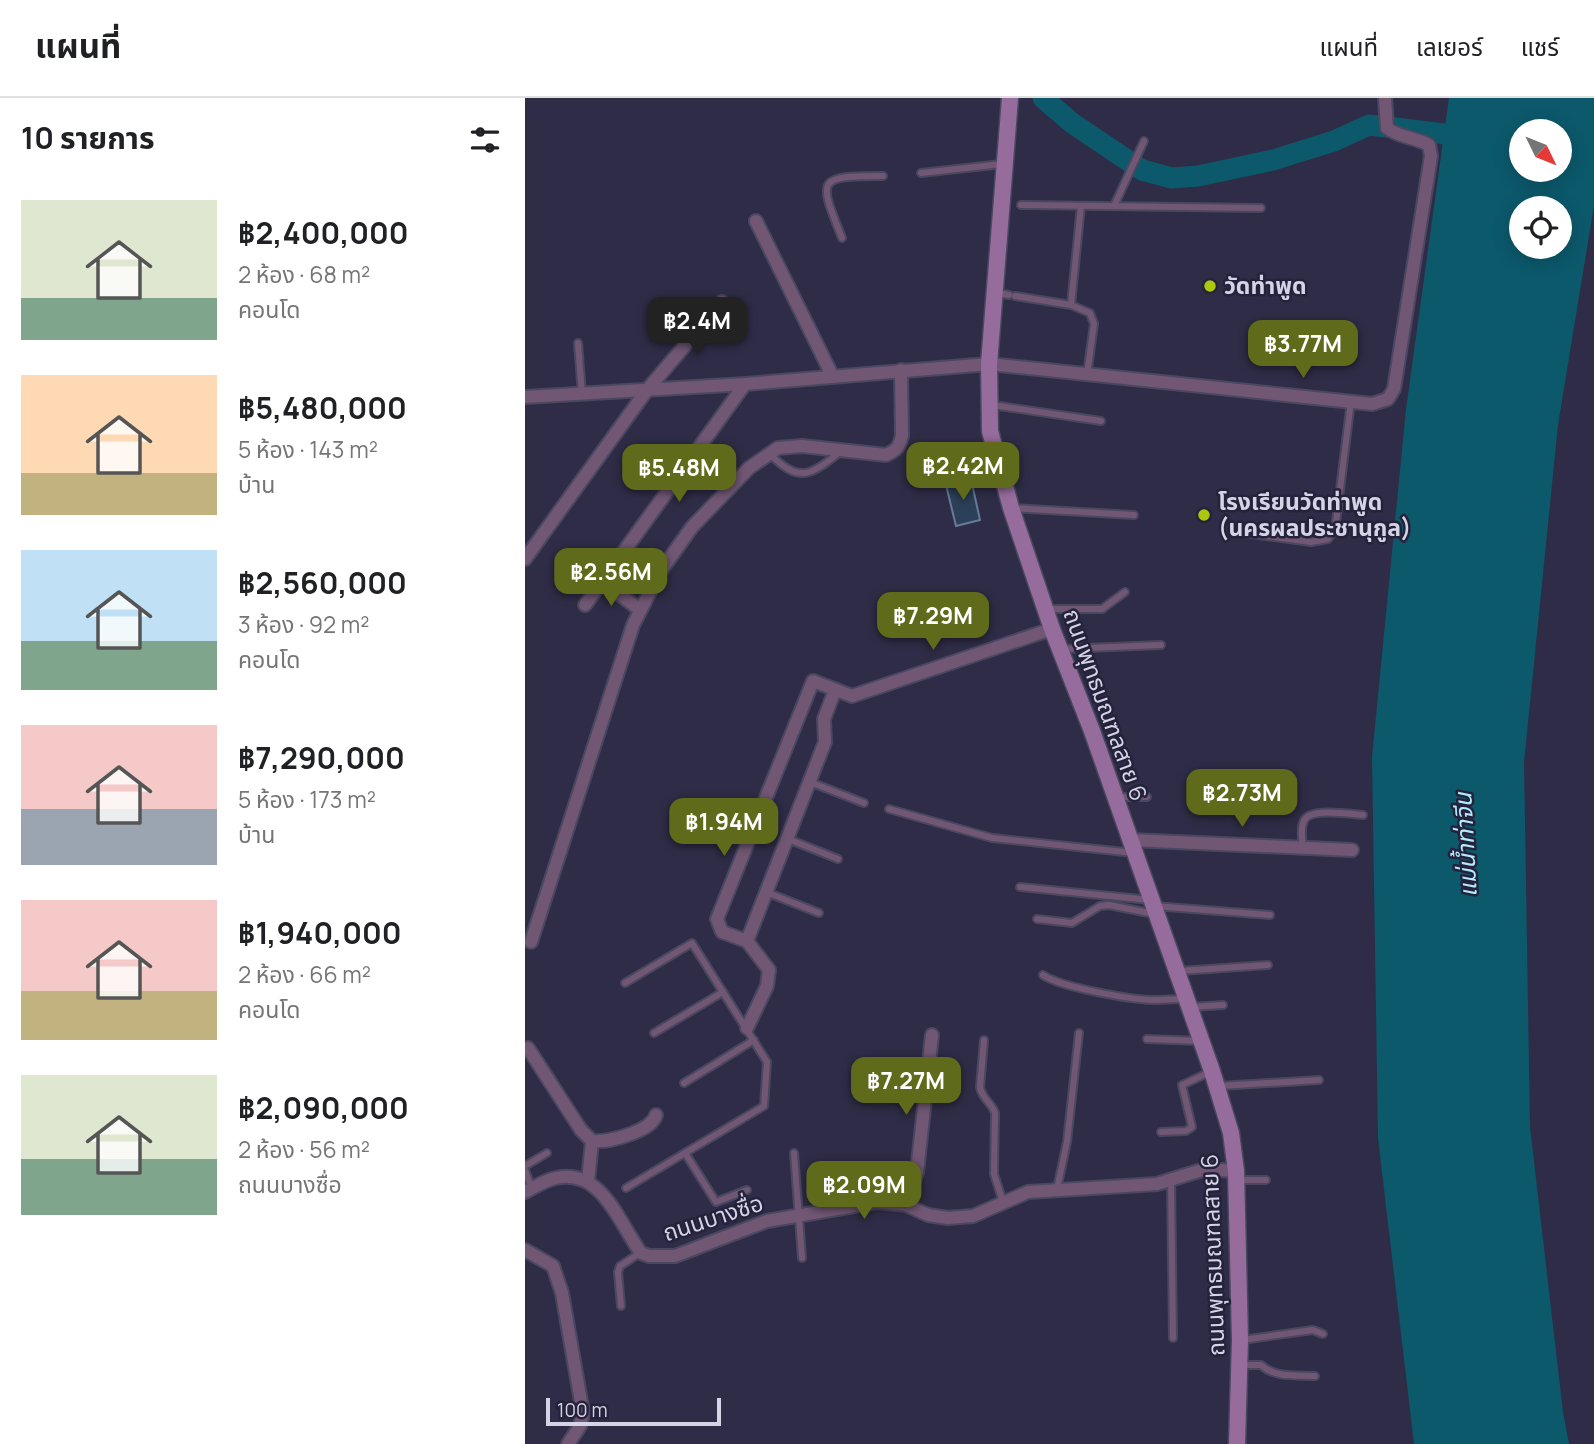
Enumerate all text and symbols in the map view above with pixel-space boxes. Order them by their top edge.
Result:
text: แผนที่ [35,23,121,68]
text: แผนที่ [1320,30,1378,63]
text: เลเยอร์ [1416,30,1483,63]
text: แชร์ [1521,30,1559,63]
text: 10 รายการ [21,117,154,158]
north arrow [1509,119,1571,182]
map controls [1509,119,1572,259]
icon: filters [466,121,504,159]
button: locate [1509,196,1572,259]
text: ฿2,400,000 [238,212,408,253]
icon: home [77,228,161,312]
text: 2 ห้อง · 68 m² [238,258,370,290]
place label: วัดท่าพูด [1224,269,1307,301]
marker: วัดท่าพูด [1202,278,1218,294]
text: คอนโด [238,293,300,325]
pin: ฿2.4M [648,298,746,357]
text: ฿2.4M [663,304,731,336]
pin: ฿3.77M [1246,320,1360,380]
text: ฿3.77M [1264,327,1342,359]
text: ฿5,480,000 [238,387,407,428]
icon: home [77,403,161,487]
text: 5 ห้อง · 143 m² [238,433,378,465]
pin: ฿2.42M [906,442,1020,502]
pin: ฿5.48M [622,444,736,504]
text: ฿2.42M [922,449,1004,481]
text: ฿5.48M [638,451,720,483]
text: บ้าน [238,468,275,500]
place label: โรงเรียนวัดท่าพูด (นครผลประชานุกูล) [1218,485,1411,543]
marker: โรงเรียนวัดท่าพูด (นครผลประชานุกูล) [1196,507,1212,523]
pin: ฿2.56M [554,548,668,608]
text: ฿2.56M [570,555,652,587]
text: ฿2,560,000 [238,562,407,603]
icon: home [77,578,161,662]
pin: ฿7.29M [876,592,990,652]
text: ฿7.29M [893,599,973,631]
street label: ถนนพุทธมณฑลสาย 6 [1056,604,1156,805]
text: 3 ห้อง · 92 m² [238,608,369,640]
text: คอนโด [238,643,300,675]
text: ฿7,290,000 [238,737,405,778]
icon: home [77,753,161,837]
pin: ฿2.73M [1185,770,1299,829]
text: ฿2.73M [1202,776,1282,808]
text: 5 ห้อง · 173 m² [238,783,376,815]
water label: แม่น้ำท่าจีน [1445,791,1484,898]
pin: ฿1.94M [667,798,781,858]
text: ฿1.94M [685,805,763,837]
text: บ้าน [238,818,275,850]
text: ฿1,940,000 [238,912,401,953]
icon: home [77,928,161,1012]
text: 2 ห้อง · 66 m² [238,958,371,990]
text: คอนโด [238,993,300,1025]
pin: ฿7.27M [849,1058,963,1117]
text: ฿7.27M [867,1064,945,1096]
text: ฿2,090,000 [238,1087,409,1128]
icon: home [77,1103,161,1187]
text: 2 ห้อง · 56 m² [238,1133,370,1165]
street label: ถนนพุทธมณฑลสาย 6 [1192,1153,1232,1357]
pin: ฿2.09M [807,1162,921,1221]
text: ถนนบางซื่อ [238,1168,342,1200]
text: ฿2.09M [822,1168,906,1200]
street label: ถนนบางซื่อ [658,1186,767,1248]
scale bar [546,1395,721,1427]
text: 100 m [557,1397,608,1423]

